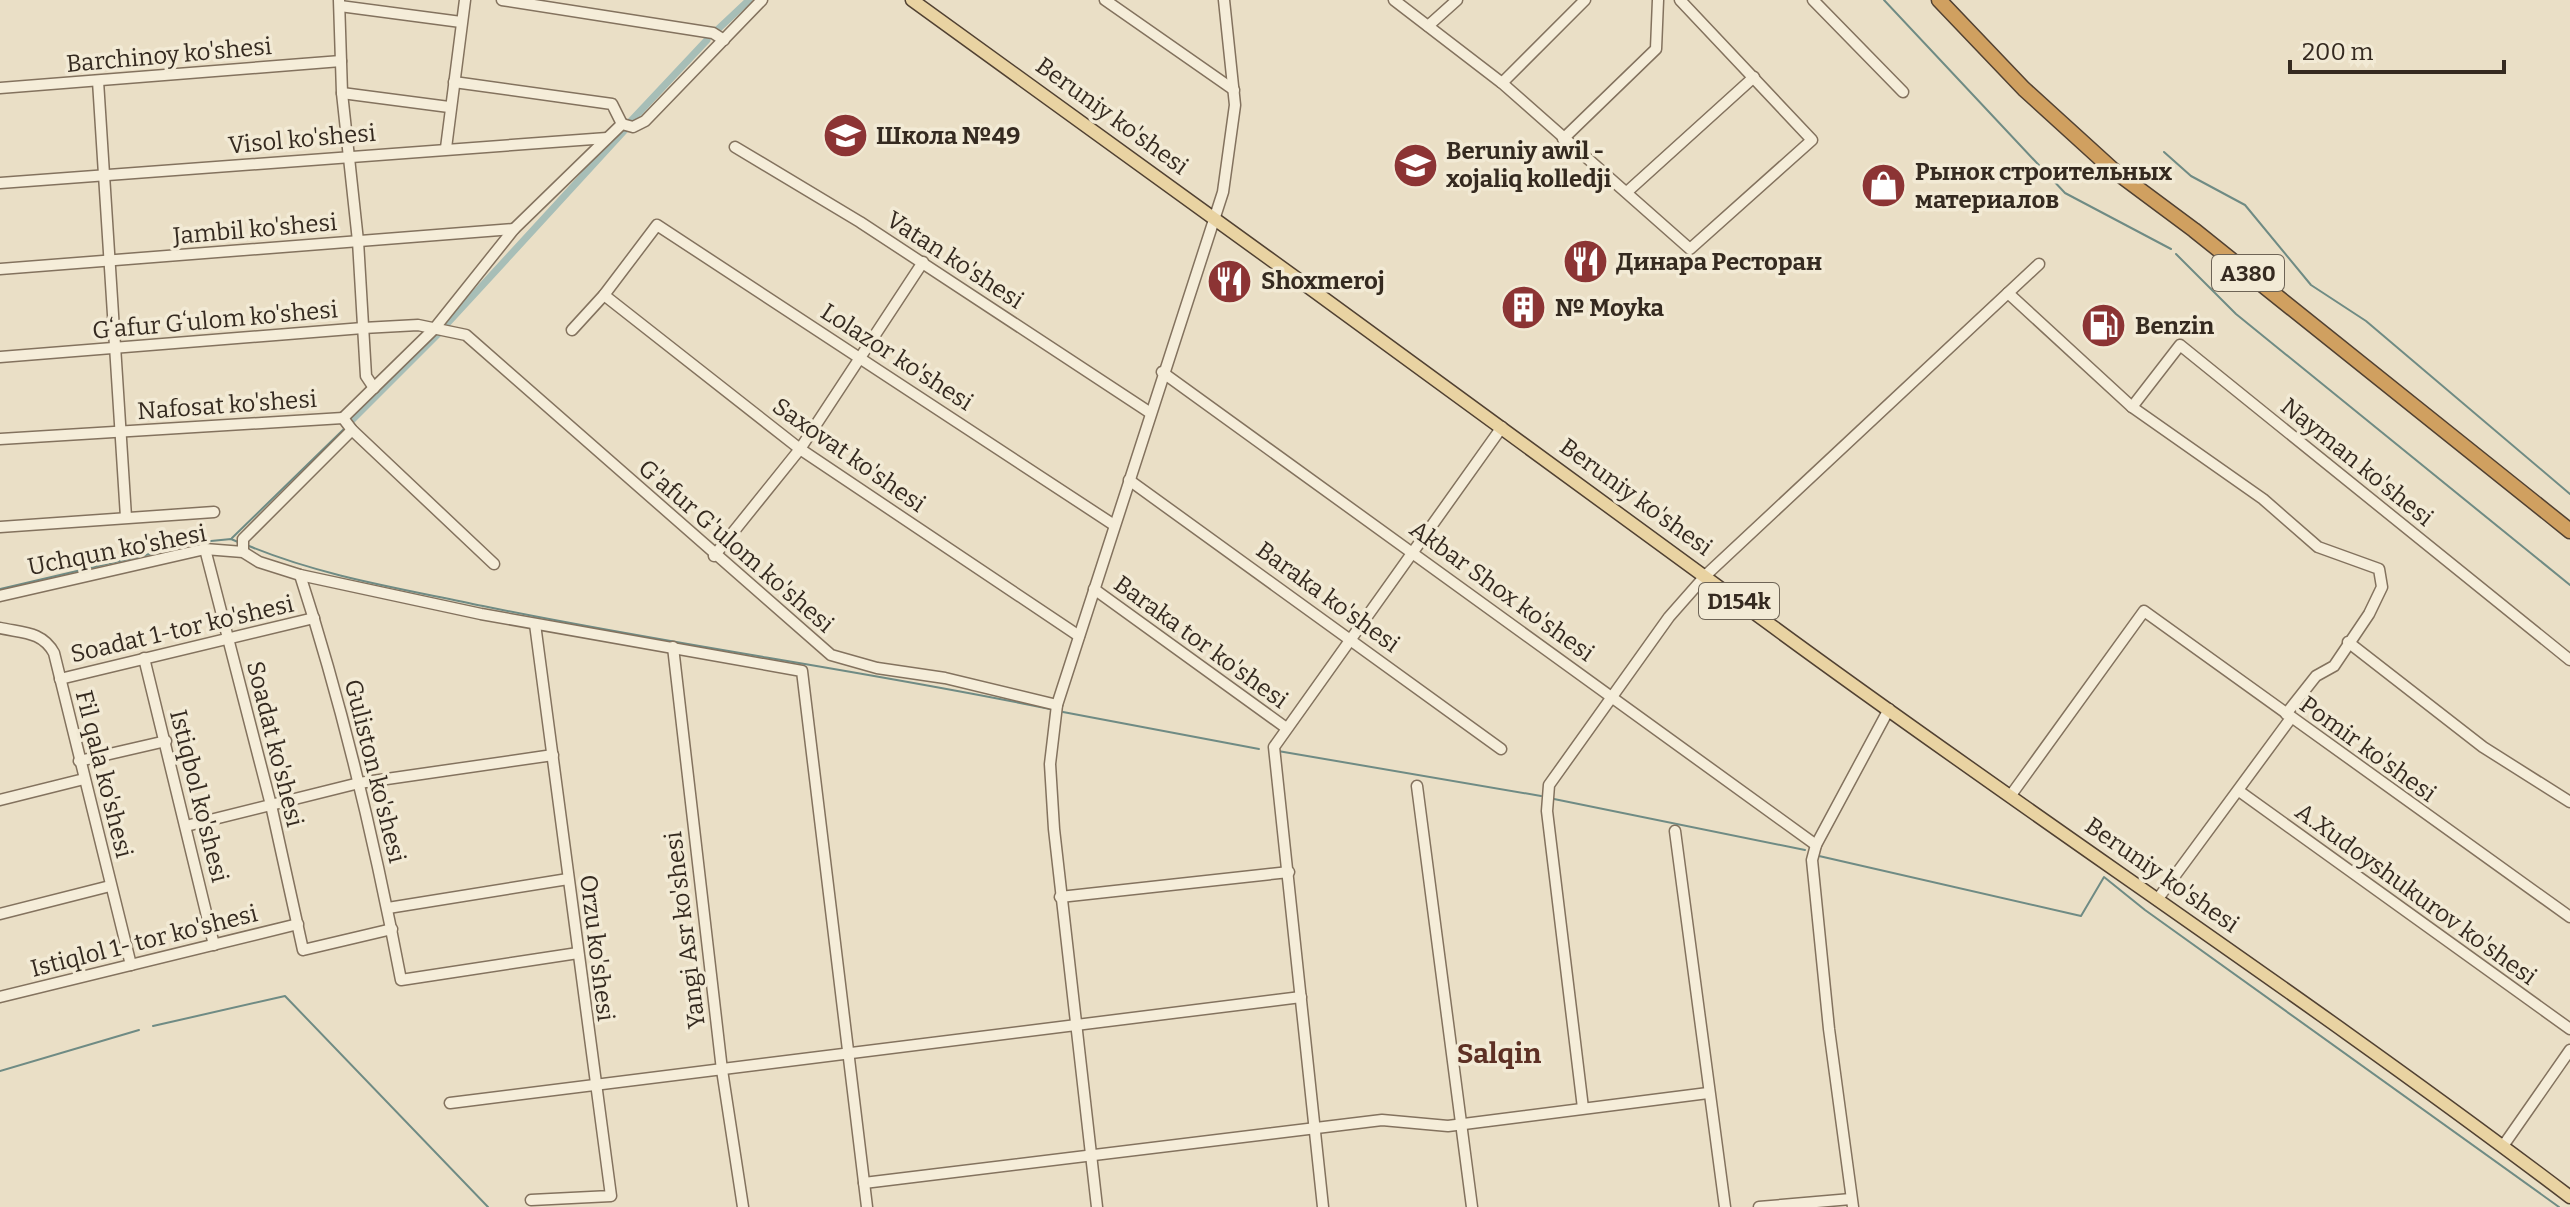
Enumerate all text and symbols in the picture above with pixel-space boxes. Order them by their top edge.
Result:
scale bar [2290,24,2504,74]
street label: Barchinoy ko'shesi [65,32,273,78]
text: 200 m [2302,38,2374,66]
street label: Beruniy ko'shesi [1030,51,1194,181]
school or university icon: Школа №49 [821,112,869,160]
street label: Visol ko'shesi [227,119,377,159]
place label: Школа №49 [876,122,1020,150]
place label: Beruniy awil - xojaliq kolledji [1446,137,1612,193]
school or university icon: Beruniy awil - xojaliq kolledji [1391,141,1439,189]
place label: Рынок строительных материалов [1915,158,2173,214]
shop icon: Рынок строительных материалов [1860,162,1908,210]
street label: Vatan ko'shesi [881,205,1029,315]
street label: Jambil ko'shesi [171,208,338,250]
restaurant icon: Динара Ресторан [1561,238,1609,286]
place label: Динара Ресторан [1616,248,1822,276]
road number: A380 [2212,255,2284,291]
restaurant icon: Shoxmeroj [1206,257,1254,305]
place label: Shoxmeroj [1261,267,1385,295]
building icon: № Moyka [1500,284,1548,332]
place label: № Moyka [1555,294,1664,322]
street label: Gʻafur Gʻulom ko'shesi [91,295,339,345]
street label: Lolazor ko'shesi [816,298,978,416]
fuel station icon: Benzin [2080,302,2128,350]
place label: Benzin [2135,312,2215,340]
street label: Nafosat ko'shesi [136,385,318,425]
street label: Saxovat ko'shesi [767,392,931,518]
street label: Nayman ko'shesi [2275,392,2439,532]
street label: Beruniy ko'shesi [1554,432,1718,562]
street label: G'afur G'ulom ko'shesi [633,454,839,638]
street label: Akbar Shox ko'shesi [1404,515,1600,667]
street label: Uchqun ko'shesi [25,519,209,581]
street label: Baraka ko'shesi [1251,536,1405,658]
street label: Baraka tor ko'shesi [1109,570,1293,714]
road number: D154k [1699,583,1779,619]
street label: Soadat 1-tor ko'shesi [68,590,296,668]
street label: Soadat ko'shesi [241,658,309,830]
street label: Guliston ko'shesi [339,676,411,866]
street label: Fil qala ko'shesi [70,687,138,861]
street label: Pomir ko'shesi [2295,690,2441,808]
street label: Istiqbol ko'shesi [164,707,234,885]
street label: A.Xudoyshukurov ko'shesi [2290,797,2542,991]
street label: Beruniy ko'shesi [2080,812,2244,938]
street label: Yangi Asr ko'shesi [659,830,711,1030]
street label: Orzu ko'shesi [574,873,620,1023]
street label: Istiqlol 1- tor ko'shesi [28,899,260,983]
district label: Salqin [1457,1037,1541,1070]

